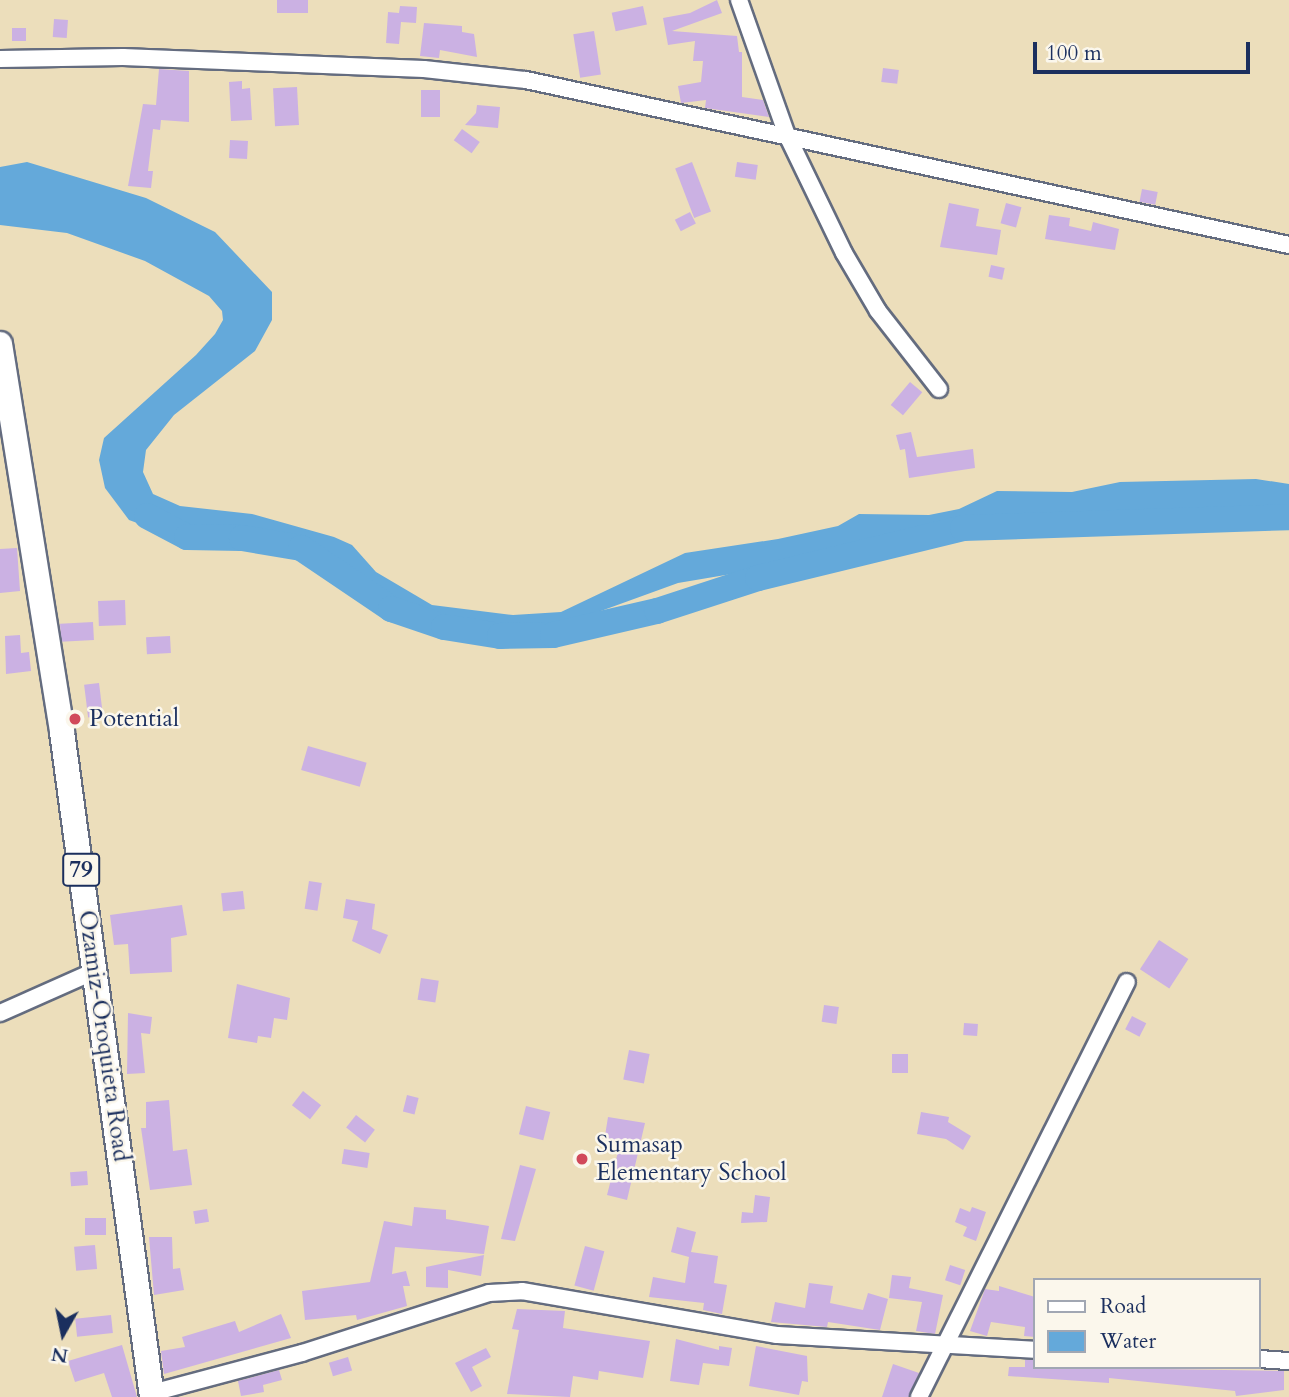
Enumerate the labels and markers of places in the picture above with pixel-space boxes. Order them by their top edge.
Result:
place label: Potential [89,705,179,733]
marker: Potential [67,711,83,727]
place label: Sumasap Elementary School [596,1131,787,1187]
marker: Sumasap Elementary School [574,1151,590,1167]

